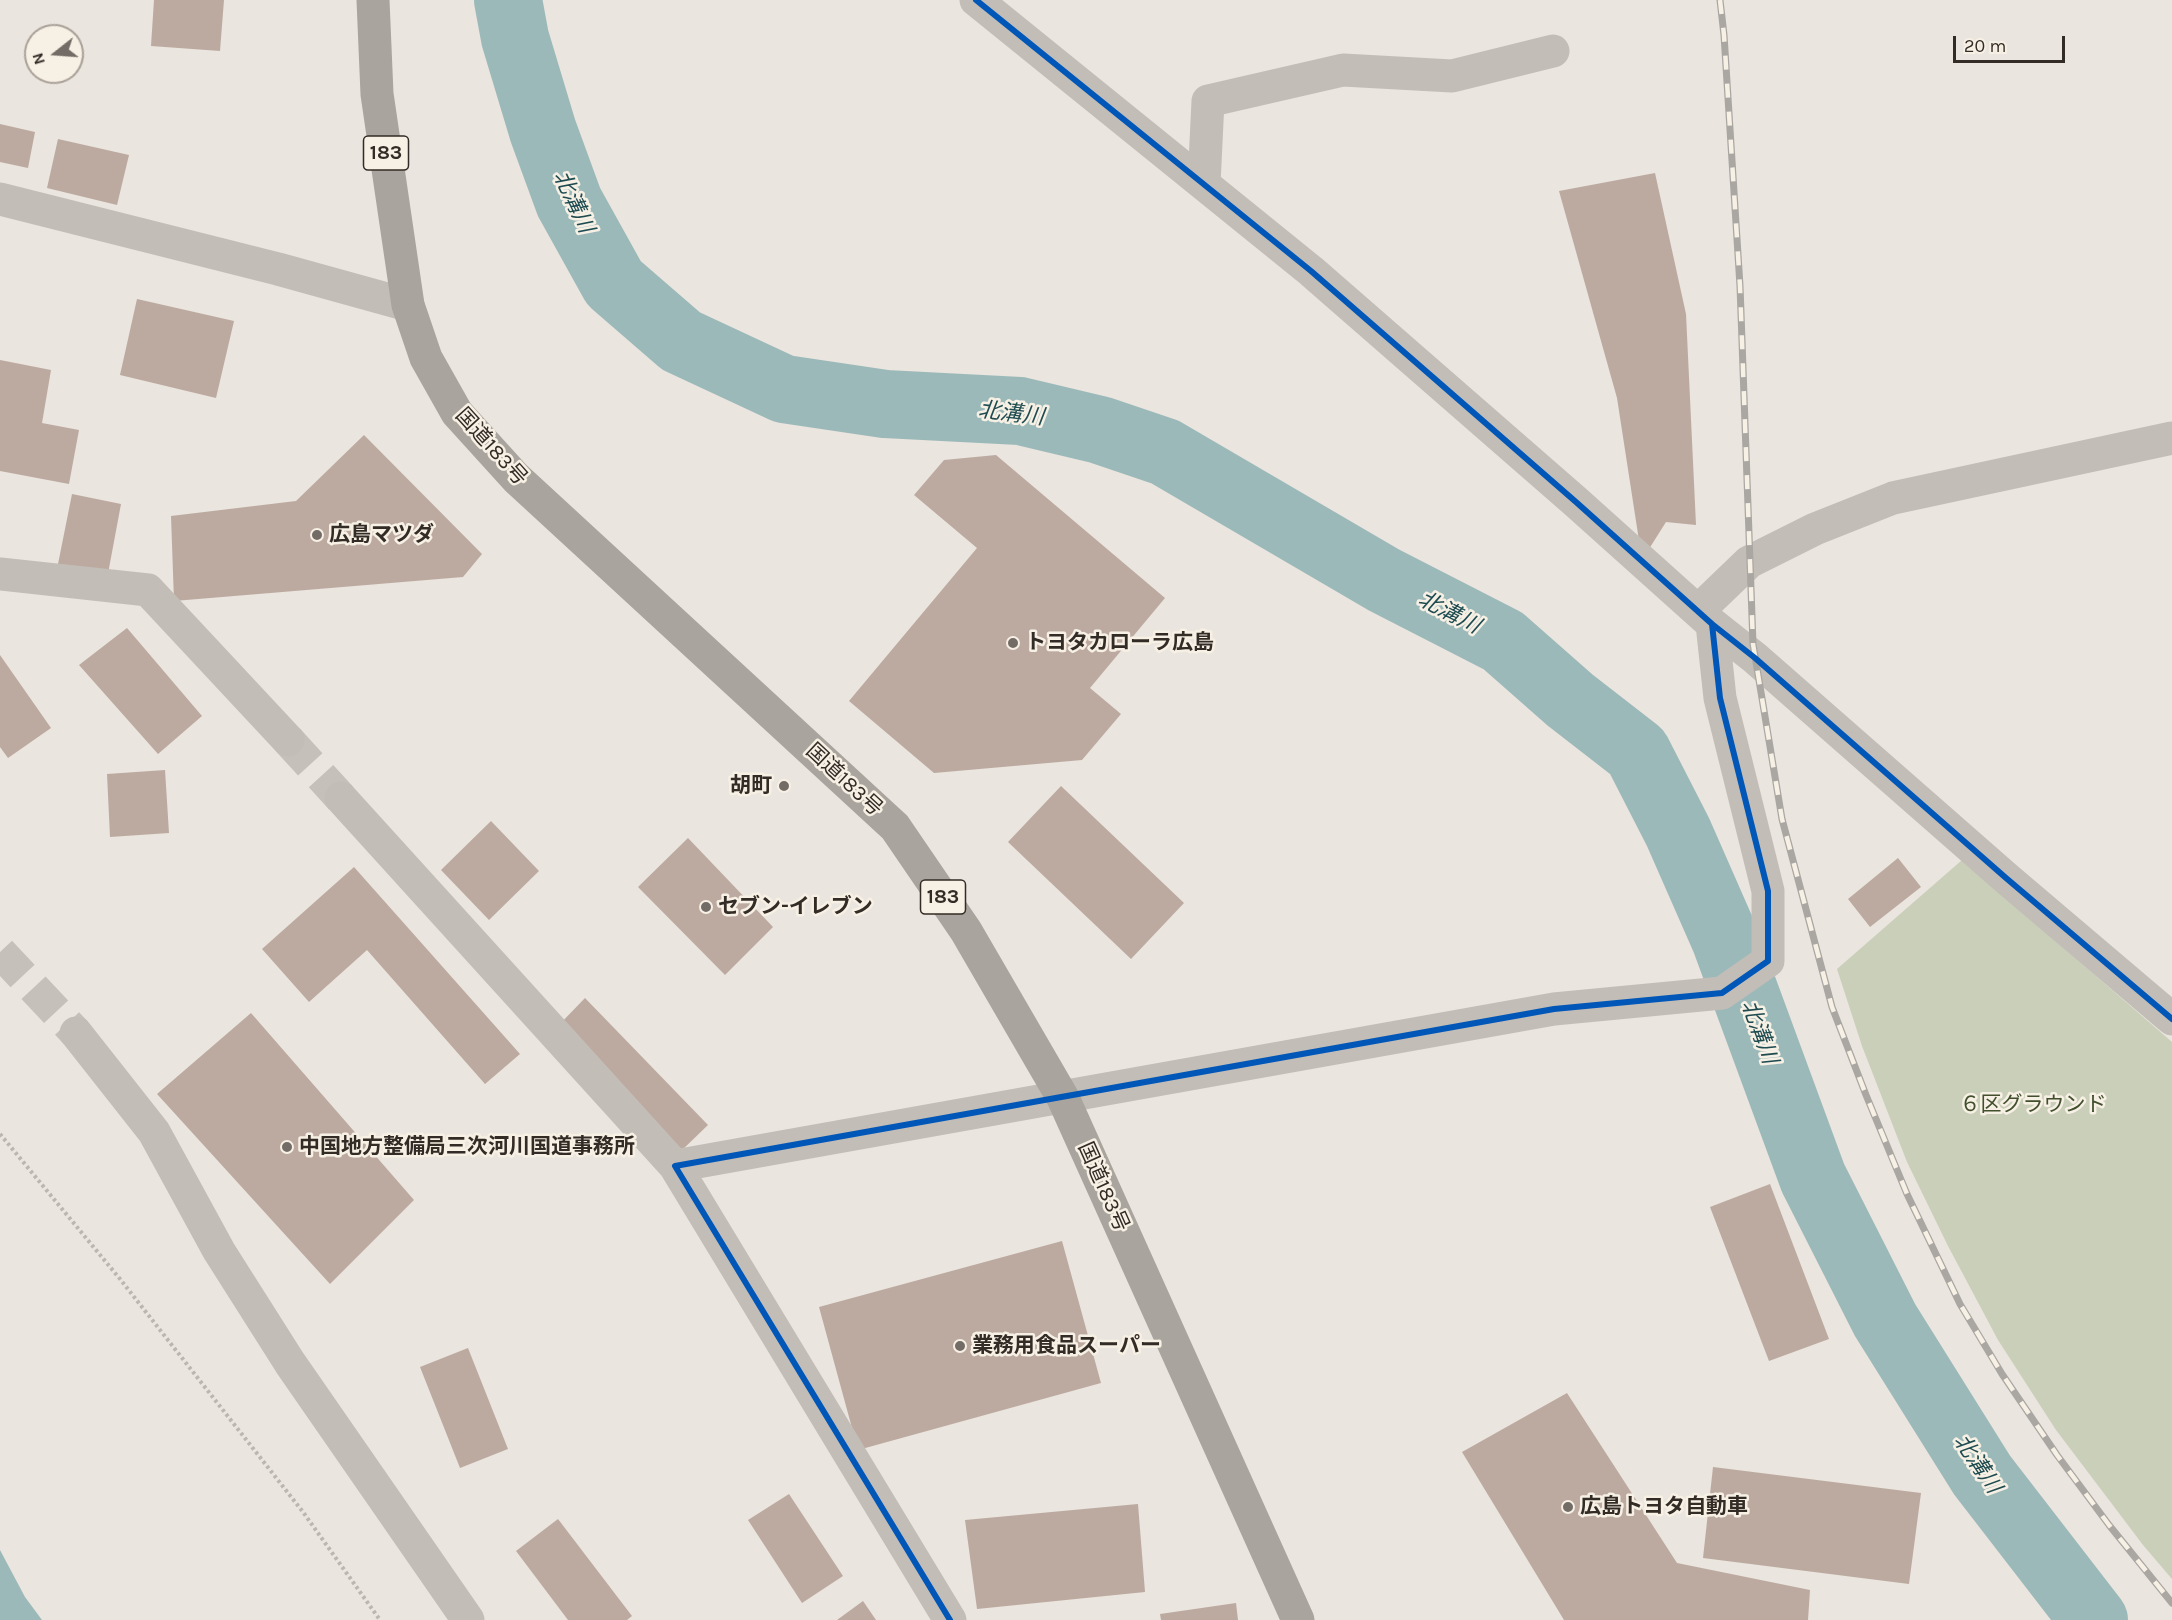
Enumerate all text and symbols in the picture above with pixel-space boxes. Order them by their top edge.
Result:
north arrow [24,24,84,84]
scale bar [1956,24,2068,62]
text: 20 m [1964,35,2006,57]
text: N [27,51,49,67]
road number: 183 [364,136,408,170]
water label: 北溝川 [547,167,599,237]
water label: 北溝川 [977,397,1045,431]
street label: 国道183号 [450,403,532,491]
place label: 広島マツダ [329,522,434,548]
marker: 広島マツダ [310,528,324,542]
water label: 北溝川 [1414,586,1484,640]
place label: トヨタカローラ広島 [1025,630,1214,656]
marker: トヨタカローラ広島 [1006,636,1020,650]
street label: 国道183号 [801,738,887,822]
place label: 胡町 [730,773,772,799]
marker: 胡町 [777,779,791,793]
road number: 183 [920,880,966,914]
place label: セブン-イレブン [718,894,873,920]
marker: セブン-イレブン [699,900,713,914]
water label: 北溝川 [1735,996,1783,1068]
park label: ６区グラウンド [1960,1092,2106,1118]
place label: 中国地方整備局三次河川国道事務所 [299,1134,635,1160]
street label: 国道183号 [1072,1138,1134,1236]
marker: 中国地方整備局三次河川国道事務所 [280,1140,294,1154]
place label: 業務用食品スーパー [972,1333,1161,1359]
marker: 業務用食品スーパー [953,1339,967,1353]
water label: 北溝川 [1948,1429,2006,1499]
place label: 広島トヨタ自動車 [1580,1494,1748,1520]
marker: 広島トヨタ自動車 [1561,1500,1575,1514]

